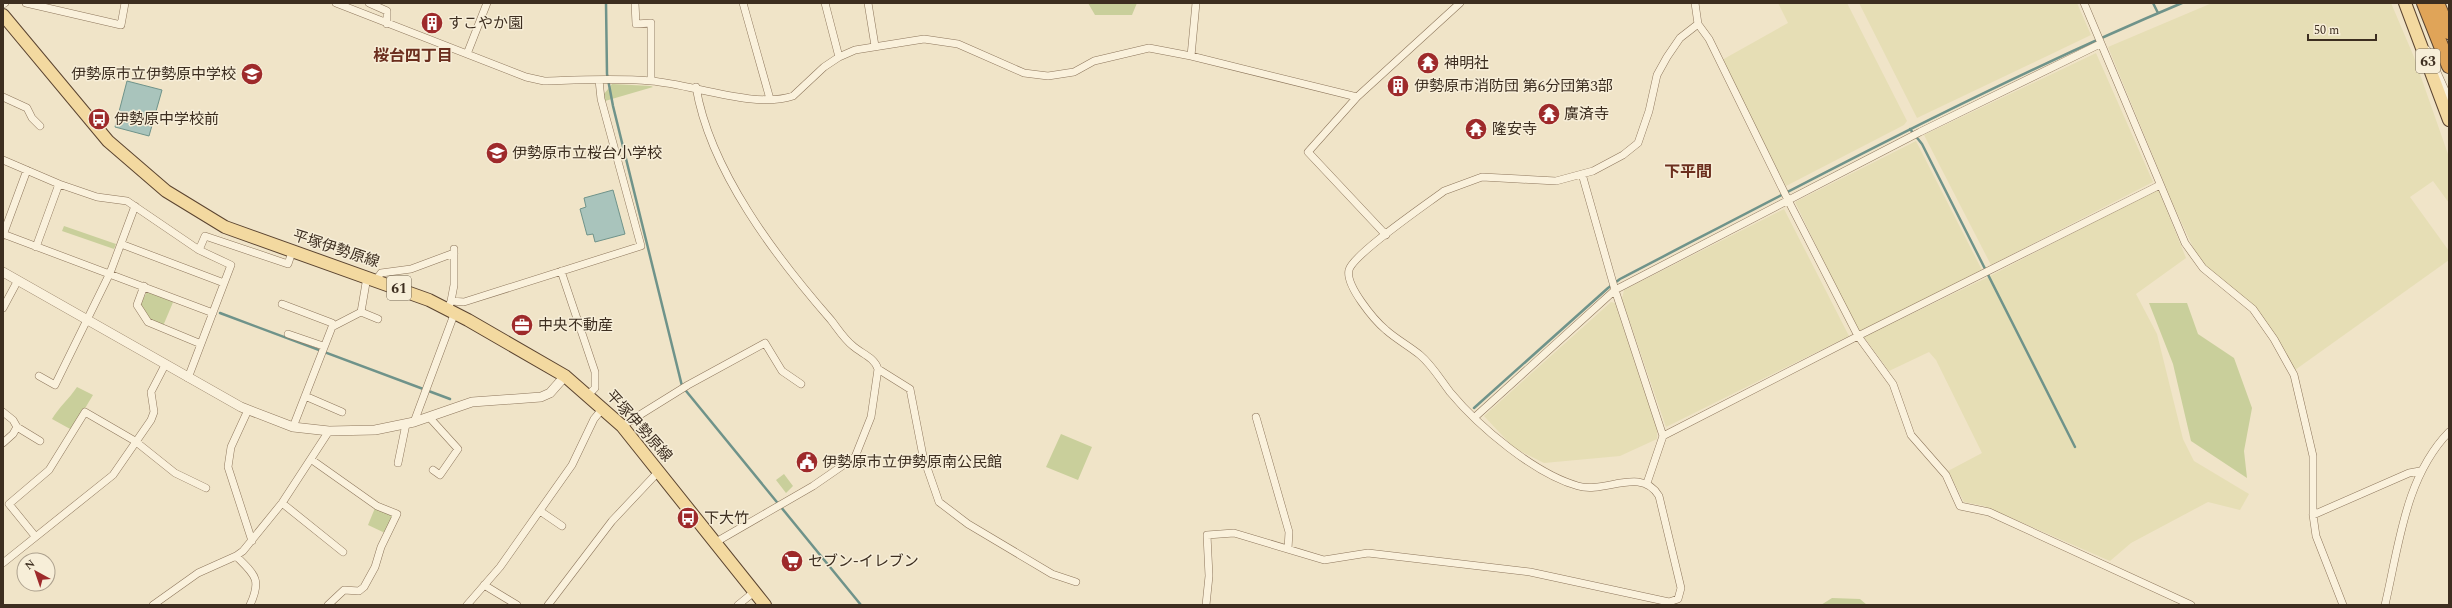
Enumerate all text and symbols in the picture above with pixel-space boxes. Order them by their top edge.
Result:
building icon: すこやか園 [419,10,445,36]
place label: すこやか園 [448,12,523,35]
scale bar [2308,16,2376,42]
text: 50 m [2314,21,2339,40]
district label: 桜台四丁目 [373,44,453,68]
road number: 63 [2416,49,2440,73]
temple icon: 神明社 [1415,50,1441,76]
place label: 神明社 [1444,52,1489,75]
school or university icon: 伊勢原市立伊勢原中学校 [239,61,265,87]
place label: 伊勢原市立伊勢原中学校 [71,63,236,86]
building icon: 伊勢原市消防団 第6分団第3部 [1385,73,1411,99]
place label: 伊勢原市消防団 第6分団第3部 [1414,75,1613,98]
temple icon: 廣済寺 [1536,101,1562,127]
place label: 廣済寺 [1564,103,1609,126]
bus stop icon: 伊勢原中学校前 [86,106,112,132]
place label: 伊勢原中学校前 [114,108,219,131]
temple icon: 隆安寺 [1463,116,1489,142]
place label: 隆安寺 [1492,118,1537,141]
school or university icon: 伊勢原市立桜台小学校 [484,140,510,166]
place label: 伊勢原市立桜台小学校 [512,142,662,165]
district label: 下平間 [1664,160,1712,184]
street label: 平塚伊勢原線 [290,224,382,274]
road number: 61 [387,276,411,300]
office icon: 中央不動産 [509,312,535,338]
place label: 中央不動産 [538,314,613,337]
street label: 平塚伊勢原線 [600,385,678,467]
public building icon: 伊勢原市立伊勢原南公民館 [794,449,820,475]
place label: 伊勢原市立伊勢原南公民館 [822,451,1002,474]
bus stop icon: 下大竹 [675,505,701,531]
place label: 下大竹 [704,507,749,530]
supermarket icon: セブン-イレブン [779,548,805,574]
place label: セブン-イレブン [808,550,919,573]
north arrow [16,552,56,592]
text: N [21,555,39,574]

